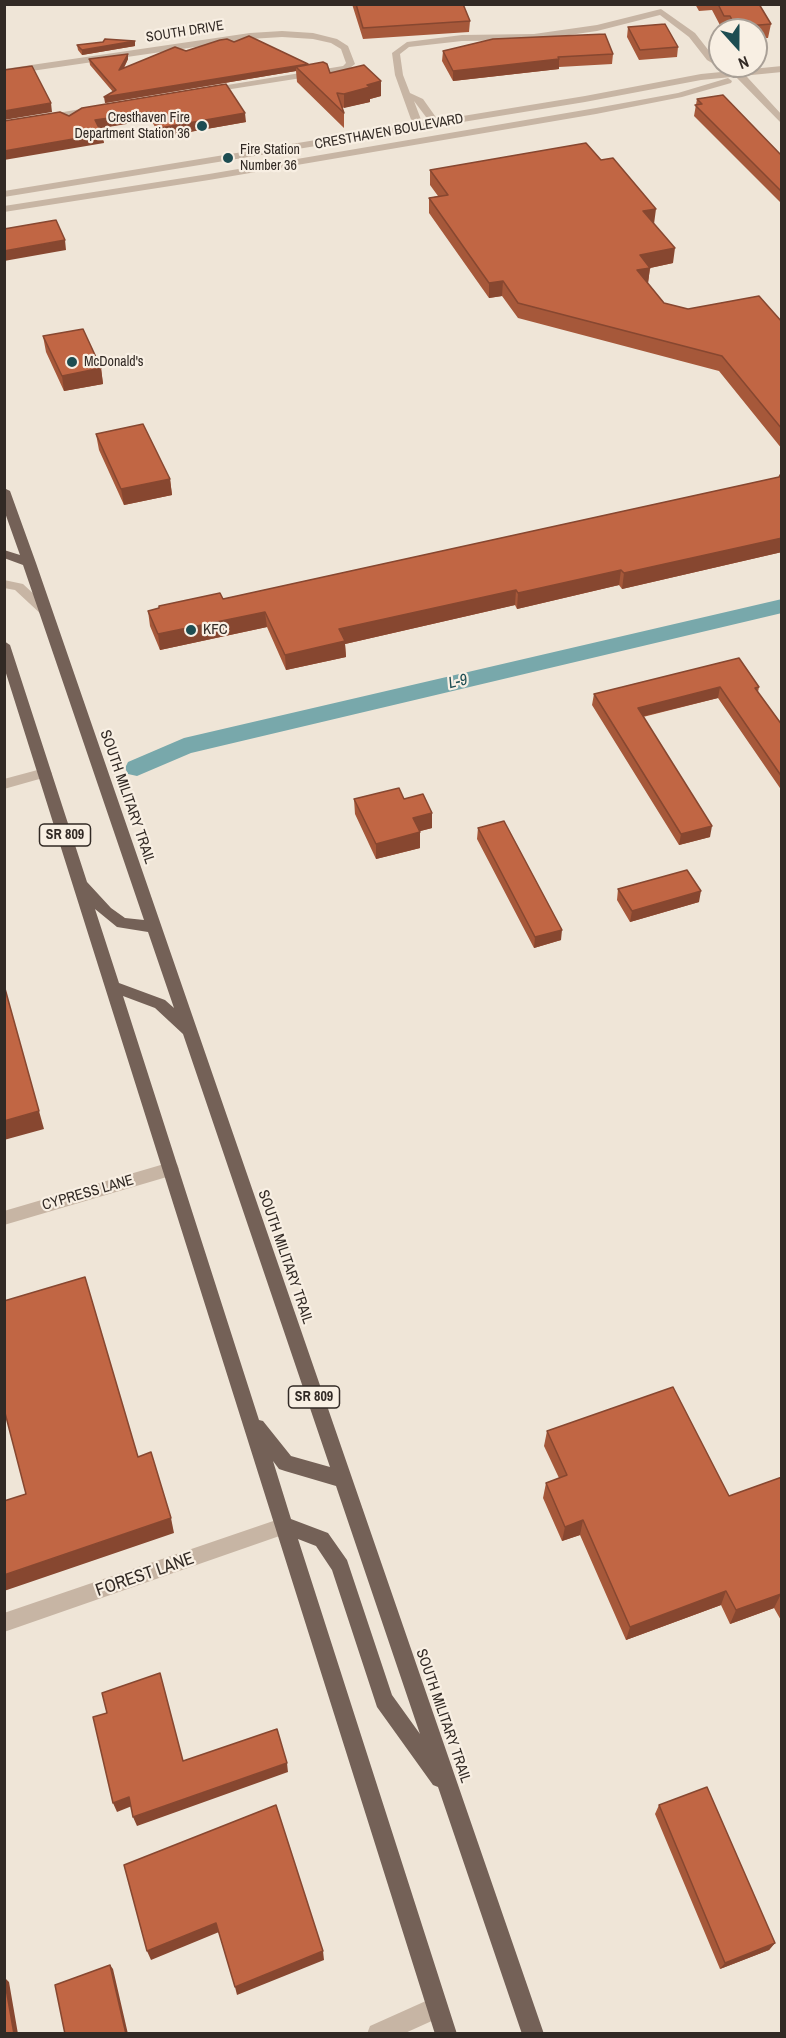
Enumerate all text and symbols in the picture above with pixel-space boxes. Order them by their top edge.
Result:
street label: SOUTH DRIVE [145,18,225,46]
north arrow [708,18,768,78]
text: N [735,51,752,75]
place label: Cresthaven Fire Department Station 36 [74,110,190,142]
street label: CRESTHAVEN BOULEVARD [313,111,465,153]
marker: Cresthaven Fire Department Station 36 [195,119,209,133]
place label: Fire Station Number 36 [240,142,300,174]
marker: Fire Station Number 36 [221,151,235,165]
place label: McDonald's [84,354,144,370]
marker: McDonald's [65,355,79,369]
place label: KFC [203,621,228,639]
marker: KFC [184,623,198,637]
water label: L-9 [447,671,469,693]
street label: SOUTH MILITARY TRAIL [96,728,158,866]
road number: SR 809 [40,824,90,846]
street label: CYPRESS LANE [40,1171,136,1215]
street label: SOUTH MILITARY TRAIL [254,1188,316,1326]
road number: SR 809 [288,1386,340,1408]
street label: FOREST LANE [93,1548,197,1602]
street label: SOUTH MILITARY TRAIL [412,1647,474,1785]

